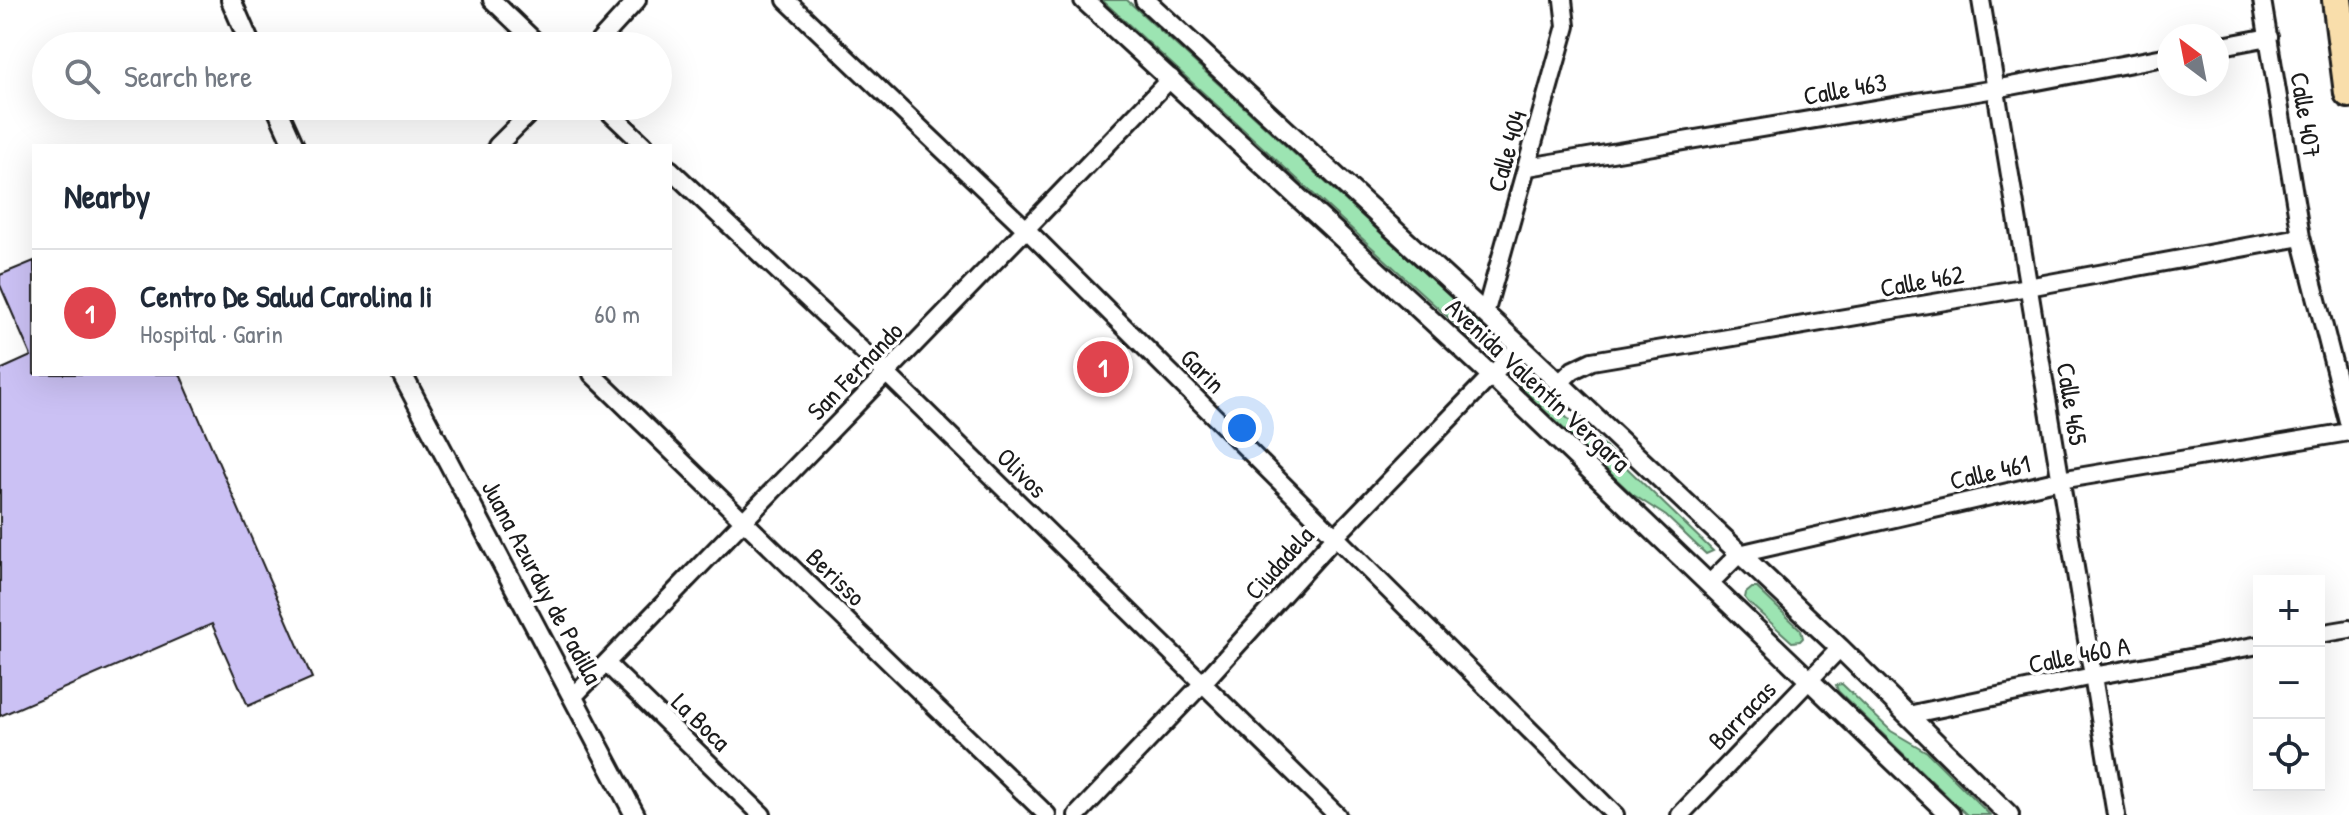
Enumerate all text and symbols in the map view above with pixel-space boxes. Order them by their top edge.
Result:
north arrow [2157,24,2229,96]
search box [32,32,672,120]
icon: search [60,54,104,98]
text: Search here [124,56,252,96]
street label: Calle 463 [1801,64,1889,113]
street label: Calle 407 [2282,70,2331,160]
street label: Calle 404 [1478,106,1535,196]
text: Nearby [64,173,150,219]
street label: Calle 462 [1877,256,1966,305]
text: Centro De Salud Carolina Ii [140,276,433,316]
street label: Avenida Valentín Vergara [1438,290,1638,479]
text: 1 [85,296,95,331]
text: 60 m [594,296,640,331]
street label: San Fernando [799,314,910,428]
text: Hospital · Garin [140,316,283,351]
pin: 1 [1077,337,1129,397]
street label: Garin [1173,341,1233,401]
street label: Calle 465 [2049,360,2096,448]
your location [1222,408,1262,448]
street label: Olivos [989,440,1055,506]
street label: Calle 461 [1946,445,2034,498]
street label: Juana Azurduy de Padilla [474,474,611,690]
street label: Ciudadela [1236,518,1321,607]
street label: Berisso [799,540,874,613]
map controls [2253,575,2325,791]
button: + [2253,575,2325,647]
street label: Calle 460 A [2025,628,2133,681]
button: − [2253,647,2325,719]
street label: Barracas [1700,672,1783,757]
street label: La Boca [664,685,739,758]
button: locate [2253,719,2325,791]

